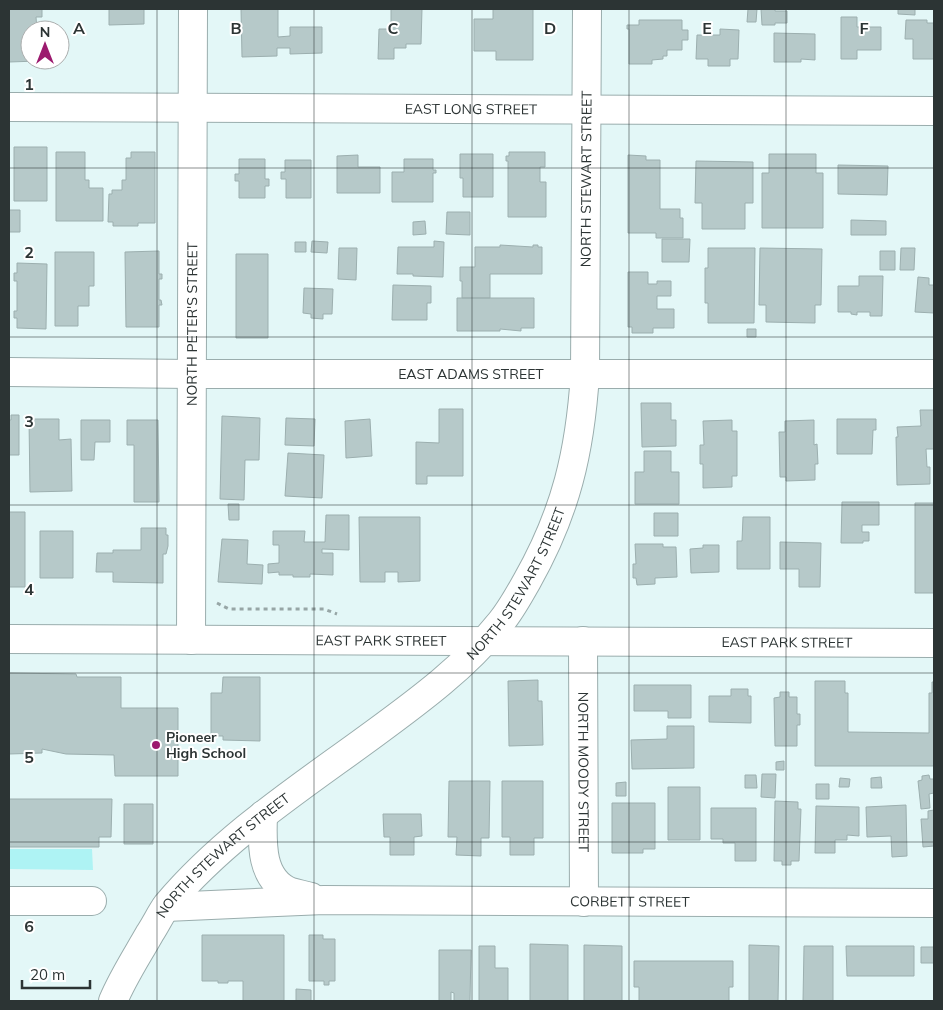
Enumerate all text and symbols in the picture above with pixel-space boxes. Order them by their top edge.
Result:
text: A [73,18,85,38]
text: B [230,18,242,38]
text: C [388,18,399,38]
text: D [544,18,556,38]
text: E [702,18,712,38]
text: F [859,18,869,38]
north arrow [20,20,70,70]
text: N [40,23,50,41]
text: 1 [24,74,34,94]
street label: NORTH STEWART STREET [577,90,596,267]
street label: EAST LONG STREET [405,100,538,118]
street label: NORTH PETER'S STREET [183,241,201,406]
text: 2 [24,242,34,262]
street label: EAST ADAMS STREET [398,365,544,383]
text: 3 [24,411,34,431]
street label: NORTH STEWART STREET [463,504,569,664]
text: 4 [24,579,34,599]
street label: EAST PARK STREET [315,631,447,650]
street label: EAST PARK STREET [721,633,853,652]
street label: NORTH MOODY STREET [574,692,593,853]
place label: Pioneer High School [166,728,246,762]
marker: Pioneer High School [150,739,162,751]
text: 5 [24,747,34,767]
street label: NORTH STEWART STREET [152,789,294,921]
street label: CORBETT STREET [570,892,690,911]
text: 6 [24,916,34,936]
scale bar [22,958,90,990]
text: 20 m [30,965,65,984]

